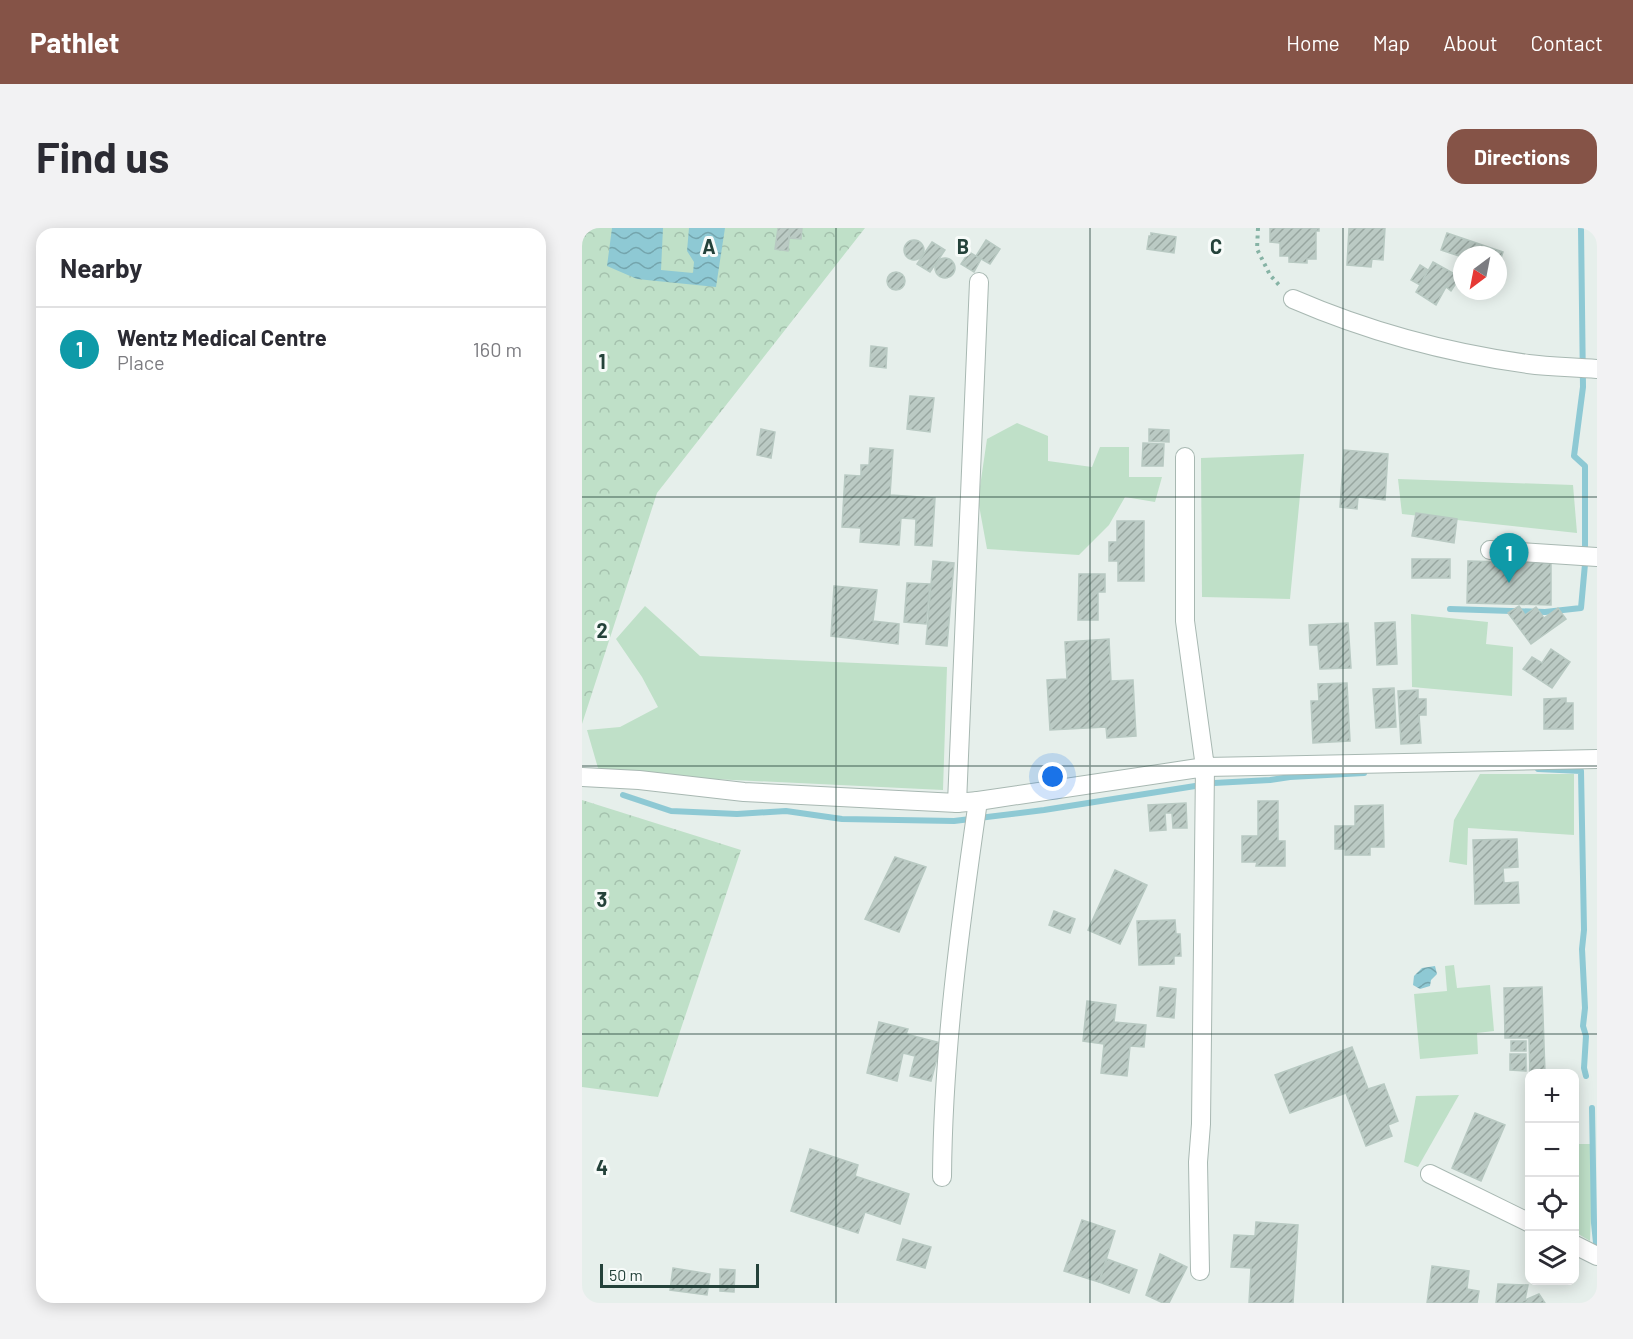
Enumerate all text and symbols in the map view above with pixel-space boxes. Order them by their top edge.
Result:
text: Pathlet [30,25,119,59]
text: Home [1286,30,1340,55]
text: Map [1373,30,1410,55]
text: About [1443,30,1498,55]
text: Contact [1531,30,1603,55]
button: Directions [1447,129,1597,184]
text: Find us [36,131,169,181]
text: A [702,234,716,258]
text: B [957,234,969,258]
text: C [1210,234,1222,258]
north arrow [1453,246,1507,300]
text: Nearby [60,252,142,283]
text: Wentz Medical Centre [117,324,327,350]
text: 1 [76,337,83,361]
text: 160 m [473,337,522,361]
text: 1 [598,349,606,373]
text: Place [117,350,165,374]
pin: 1 [1490,534,1528,583]
text: 2 [596,618,608,642]
your location [1038,762,1067,791]
text: 3 [597,887,607,911]
map controls [1525,1069,1579,1285]
button: + [1525,1069,1579,1123]
button: − [1525,1123,1579,1177]
text: 4 [596,1155,608,1179]
button: locate [1525,1177,1579,1231]
button: layers [1525,1231,1579,1285]
scale bar [600,1261,759,1288]
text: 50 m [609,1265,643,1284]

